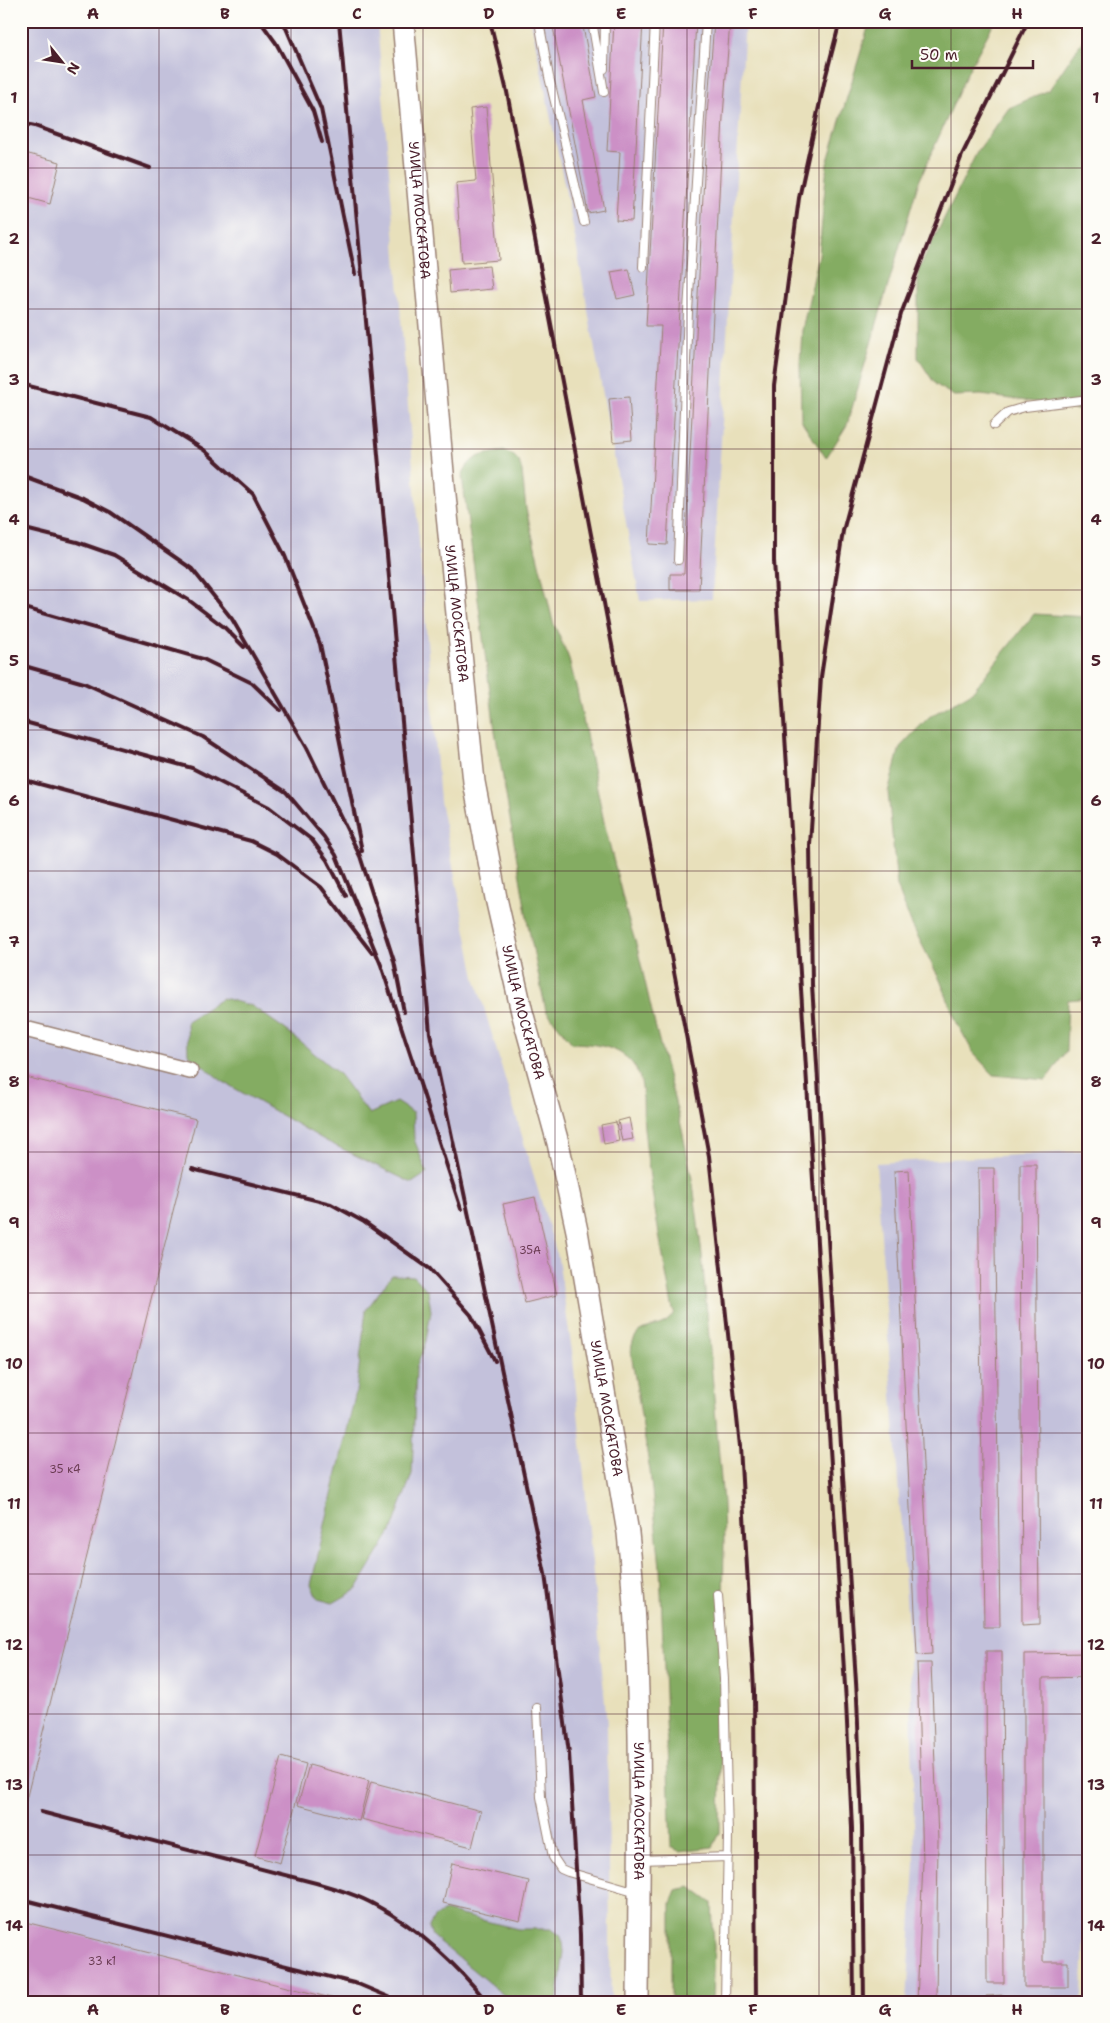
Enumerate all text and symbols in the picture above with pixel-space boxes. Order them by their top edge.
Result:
text: A [87,3,99,24]
text: B [220,3,230,24]
text: C [352,3,362,24]
text: D [483,3,495,24]
text: E [616,3,626,24]
text: F [748,3,758,24]
text: G [879,3,892,24]
text: H [1011,3,1023,24]
north arrow [38,38,88,88]
scale bar [912,38,1034,70]
text: 50 m [920,45,958,65]
text: N [63,59,84,78]
text: 1 [10,87,18,108]
text: 1 [1092,87,1100,108]
street label: УЛИЦА МОСКАТОВА [405,141,435,280]
text: 2 [8,228,20,249]
text: 2 [1090,228,1102,249]
text: 3 [8,369,20,390]
text: 3 [1090,369,1102,390]
text: 4 [8,509,20,530]
text: 4 [1090,509,1102,530]
street label: УЛИЦА МОСКАТОВА [441,544,473,683]
text: 5 [9,650,19,671]
text: 5 [1091,650,1101,671]
text: 6 [8,790,20,811]
text: 6 [1090,790,1102,811]
text: 7 [8,931,20,952]
text: 7 [1090,931,1102,952]
street label: УЛИЦА МОСКАТОВА [498,943,549,1082]
text: 8 [8,1071,20,1092]
text: 8 [1090,1071,1102,1092]
text: 9 [8,1212,20,1233]
text: 9 [1090,1212,1102,1233]
house number: 35А [519,1243,541,1258]
street label: УЛИЦА МОСКАТОВА [587,1339,627,1478]
text: 10 [5,1353,23,1374]
text: 10 [1087,1353,1105,1374]
house number: 35 к4 [49,1462,81,1477]
text: 11 [7,1493,21,1514]
text: 11 [1089,1493,1103,1514]
text: 12 [5,1634,23,1655]
text: 12 [1087,1634,1105,1655]
street label: УЛИЦА МОСКАТОВА [630,1742,649,1880]
text: 13 [5,1774,23,1795]
text: 13 [1087,1774,1105,1795]
text: 14 [5,1915,23,1936]
text: 14 [1087,1915,1105,1936]
house number: 33 к1 [88,1954,116,1969]
text: A [87,1999,99,2020]
text: B [220,1999,230,2020]
text: C [352,1999,362,2020]
text: D [483,1999,495,2020]
text: E [616,1999,626,2020]
text: F [748,1999,758,2020]
text: G [879,1999,892,2020]
text: H [1011,1999,1023,2020]

